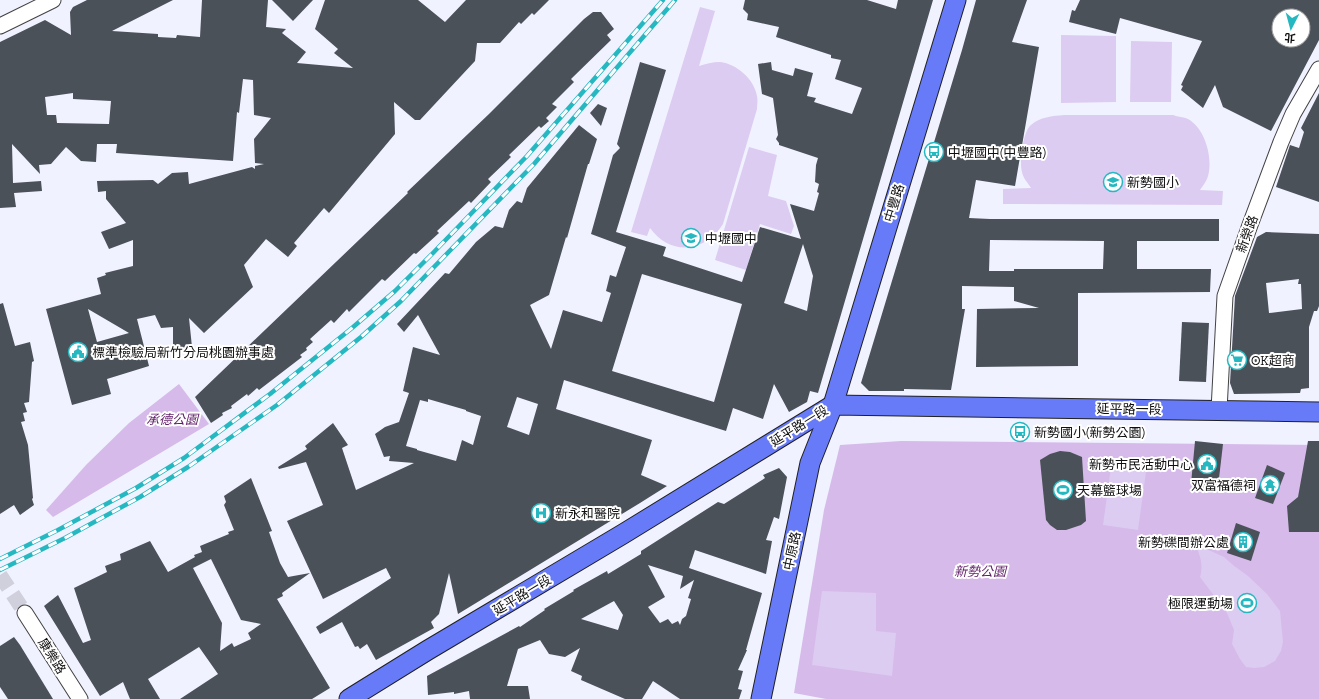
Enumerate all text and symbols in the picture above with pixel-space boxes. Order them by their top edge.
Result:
north arrow [1271,8,1311,48]
text: 北 [1284,30,1296,44]
bus stop icon: 中壢國中(中豐路) [923,141,945,163]
place label: 中壢國中(中豐路) [948,145,1047,160]
school or university icon: 新勢國小 [1102,171,1124,193]
place label: 新勢國小 [1127,175,1179,190]
street label: 中豐路 [881,182,907,224]
street label: 新榮路 [1233,213,1261,255]
school or university icon: 中壢國中 [680,227,702,249]
place label: 中壢國中 [705,231,757,246]
public building icon: 標準檢驗局新竹分局桃園辦事處 [67,341,89,363]
place label: 標準檢驗局新竹分局桃園辦事處 [92,345,274,360]
supermarket icon: OK超商 [1226,349,1248,371]
place label: OK超商 [1251,353,1295,368]
street label: 延平路一段 [1096,401,1162,417]
street label: 延平路一段 [767,402,831,450]
park label: 承德公園 [146,412,200,427]
bus stop icon: 新勢國小(新勢公園) [1009,421,1031,443]
place label: 新勢國小(新勢公園) [1034,425,1146,440]
public building icon: 新勢市民活動中心 [1196,453,1218,475]
place label: 新勢市民活動中心 [1089,457,1193,472]
temple icon: 双富福德祠 [1259,474,1281,496]
place label: 双富福德祠 [1191,478,1256,493]
sports icon: 天幕籃球場 [1052,479,1074,501]
place label: 天幕籃球場 [1077,483,1142,498]
hospital icon: 新永和醫院 [530,502,552,524]
place label: 新永和醫院 [555,506,620,521]
street label: 中原路 [781,530,803,572]
building icon: 新勢礫間辦公處 [1232,531,1254,553]
place label: 新勢礫間辦公處 [1138,535,1229,550]
park label: 新勢公園 [954,564,1008,579]
street label: 延平路一段 [490,572,554,618]
sports icon: 極限運動場 [1236,592,1258,614]
place label: 極限運動場 [1168,596,1233,611]
street label: 康樂路 [35,635,69,677]

